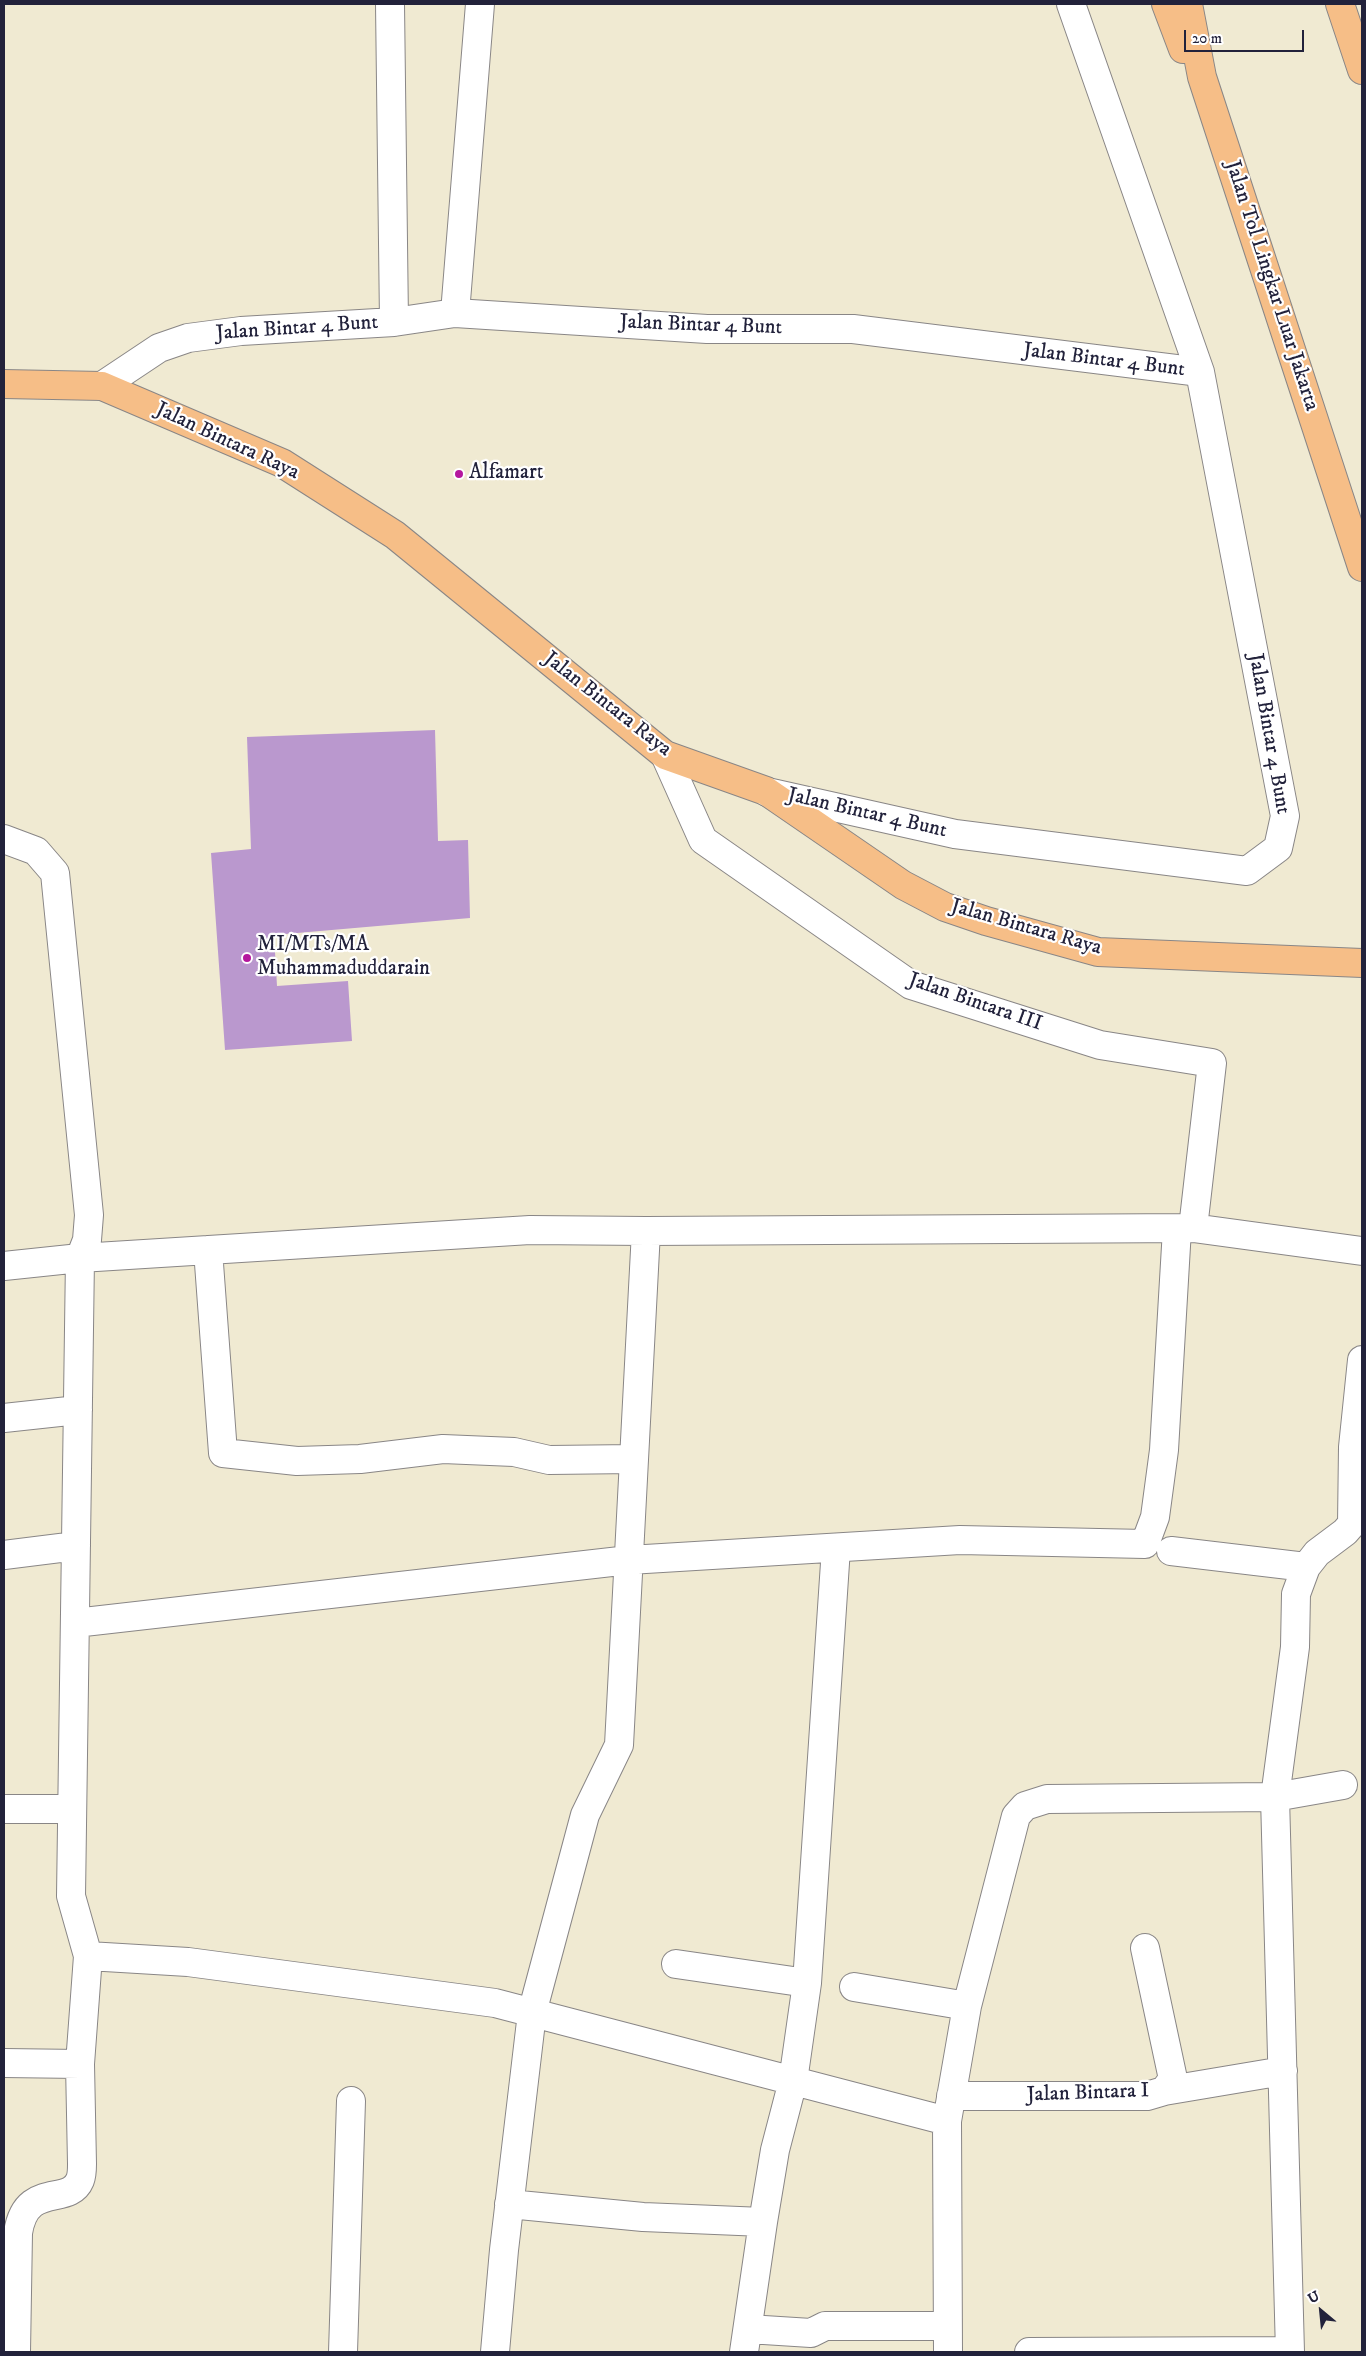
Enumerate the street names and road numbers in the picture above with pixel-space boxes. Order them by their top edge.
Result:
street label: Jalan Tol Lingkar Luar Jakarta [1219,158,1323,414]
street label: Jalan Bintar 4 Bunt [215,311,379,347]
street label: Jalan Bintar 4 Bunt [619,311,783,341]
street label: Jalan Bintar 4 Bunt [1022,339,1186,383]
street label: Jalan Bintara Raya [151,398,303,486]
street label: Jalan Bintara Raya [538,647,676,763]
street label: Jalan Bintar 4 Bunt [1241,652,1295,816]
street label: Jalan Bintar 4 Bunt [785,783,949,845]
street label: Jalan Bintara Raya [948,894,1104,962]
street label: Jalan Bintara III [905,968,1045,1038]
street label: Jalan Bintara I [1026,2079,1150,2109]

